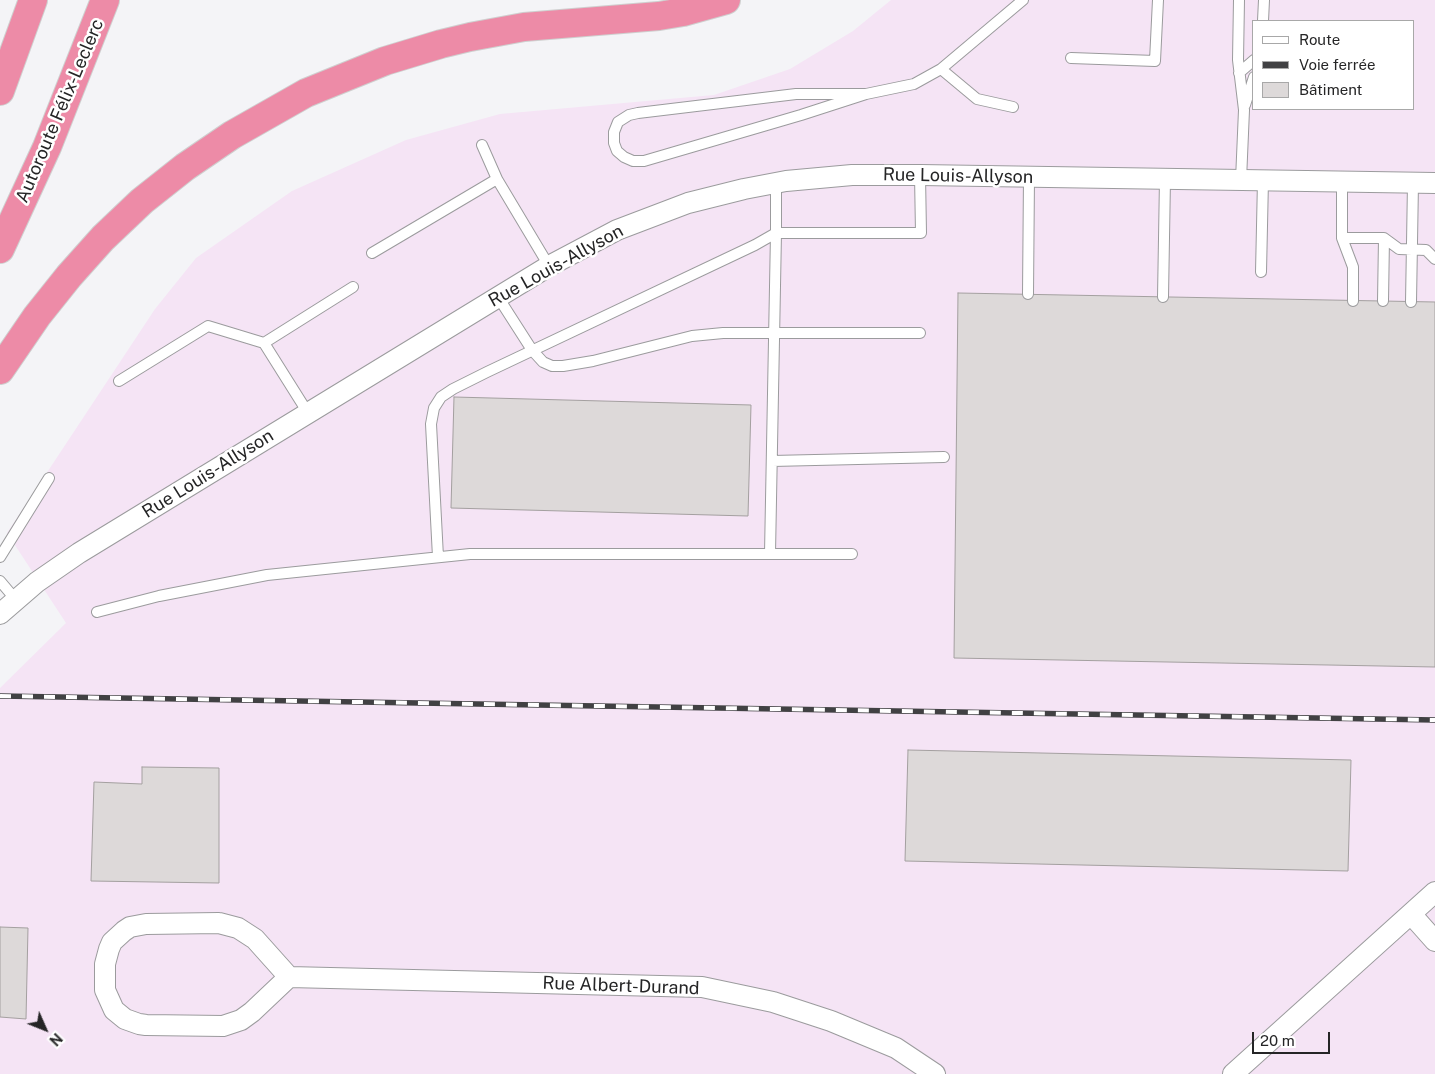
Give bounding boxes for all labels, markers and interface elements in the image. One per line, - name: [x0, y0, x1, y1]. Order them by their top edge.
- street label: Autoroute Félix-Leclerc: [12, 16, 108, 206]
- legend: [1252, 20, 1415, 110]
- text: Route: [1299, 31, 1340, 48]
- text: Voie ferrée: [1299, 56, 1376, 73]
- text: Bâtiment: [1299, 81, 1362, 98]
- street label: Rue Louis-Allyson: [883, 164, 1033, 188]
- street label: Rue Louis-Allyson: [485, 220, 627, 312]
- street label: Rue Louis-Allyson: [138, 425, 278, 523]
- street label: Rue Albert-Durand: [542, 972, 700, 1000]
- north arrow: [20, 1004, 70, 1054]
- scale bar: [1255, 1022, 1332, 1054]
- text: N: [46, 1030, 65, 1049]
- text: 20 m: [1260, 1032, 1295, 1049]

